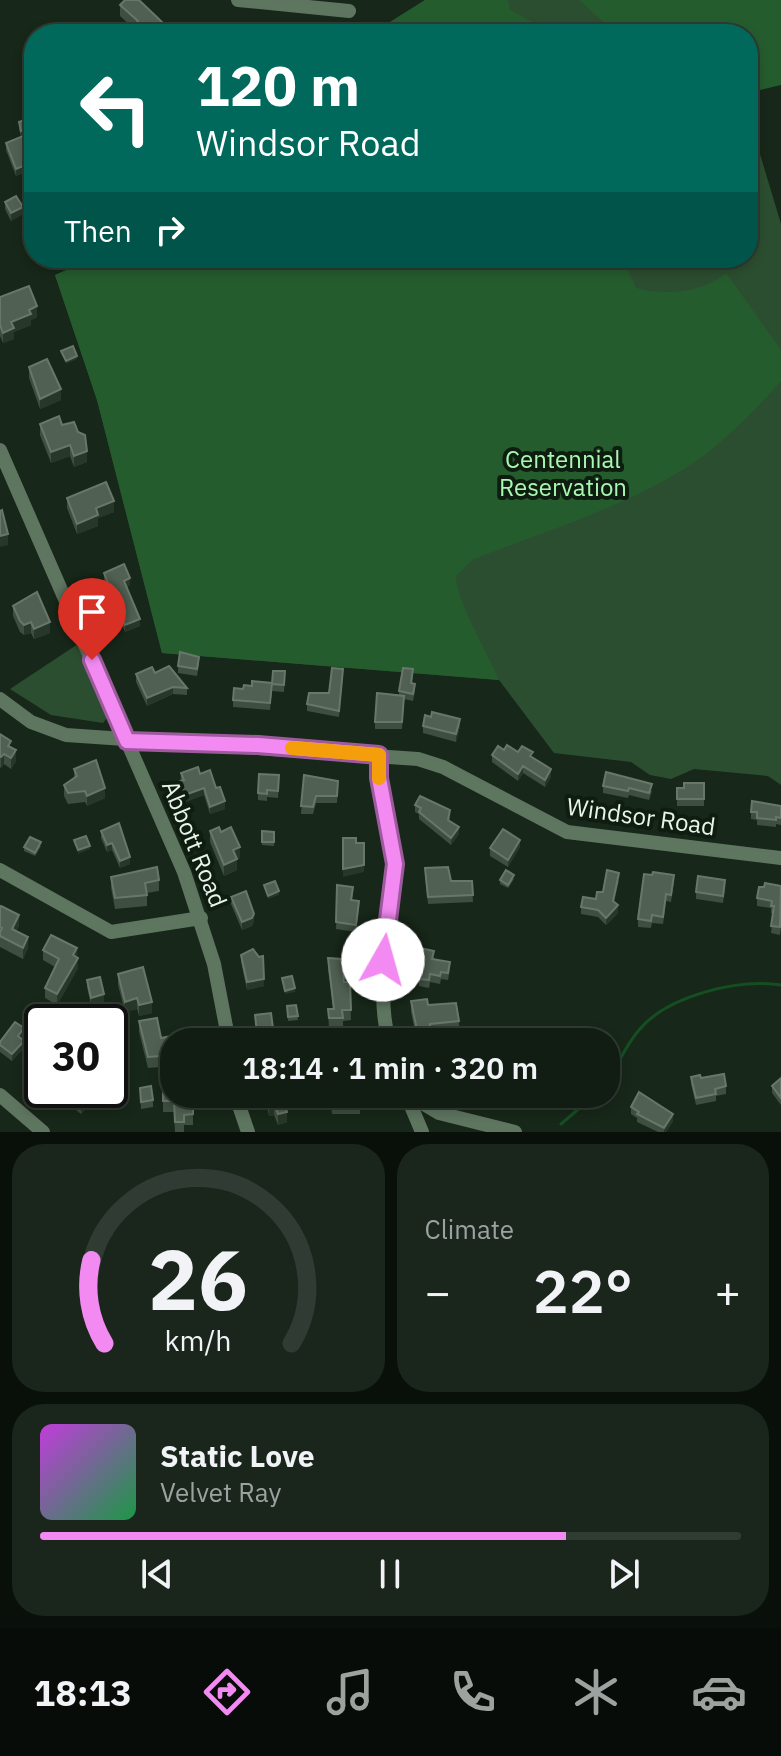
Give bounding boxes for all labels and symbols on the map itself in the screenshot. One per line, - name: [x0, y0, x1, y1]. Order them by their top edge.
- park label: Centennial Reservation: [499, 443, 627, 503]
- pin: [58, 578, 126, 660]
- street label: Abbott Road: [155, 775, 235, 912]
- street label: Windsor Road: [565, 790, 717, 842]
- position arrow: [341, 918, 425, 1002]
- speed limit sign: 30: [24, 1004, 128, 1108]

